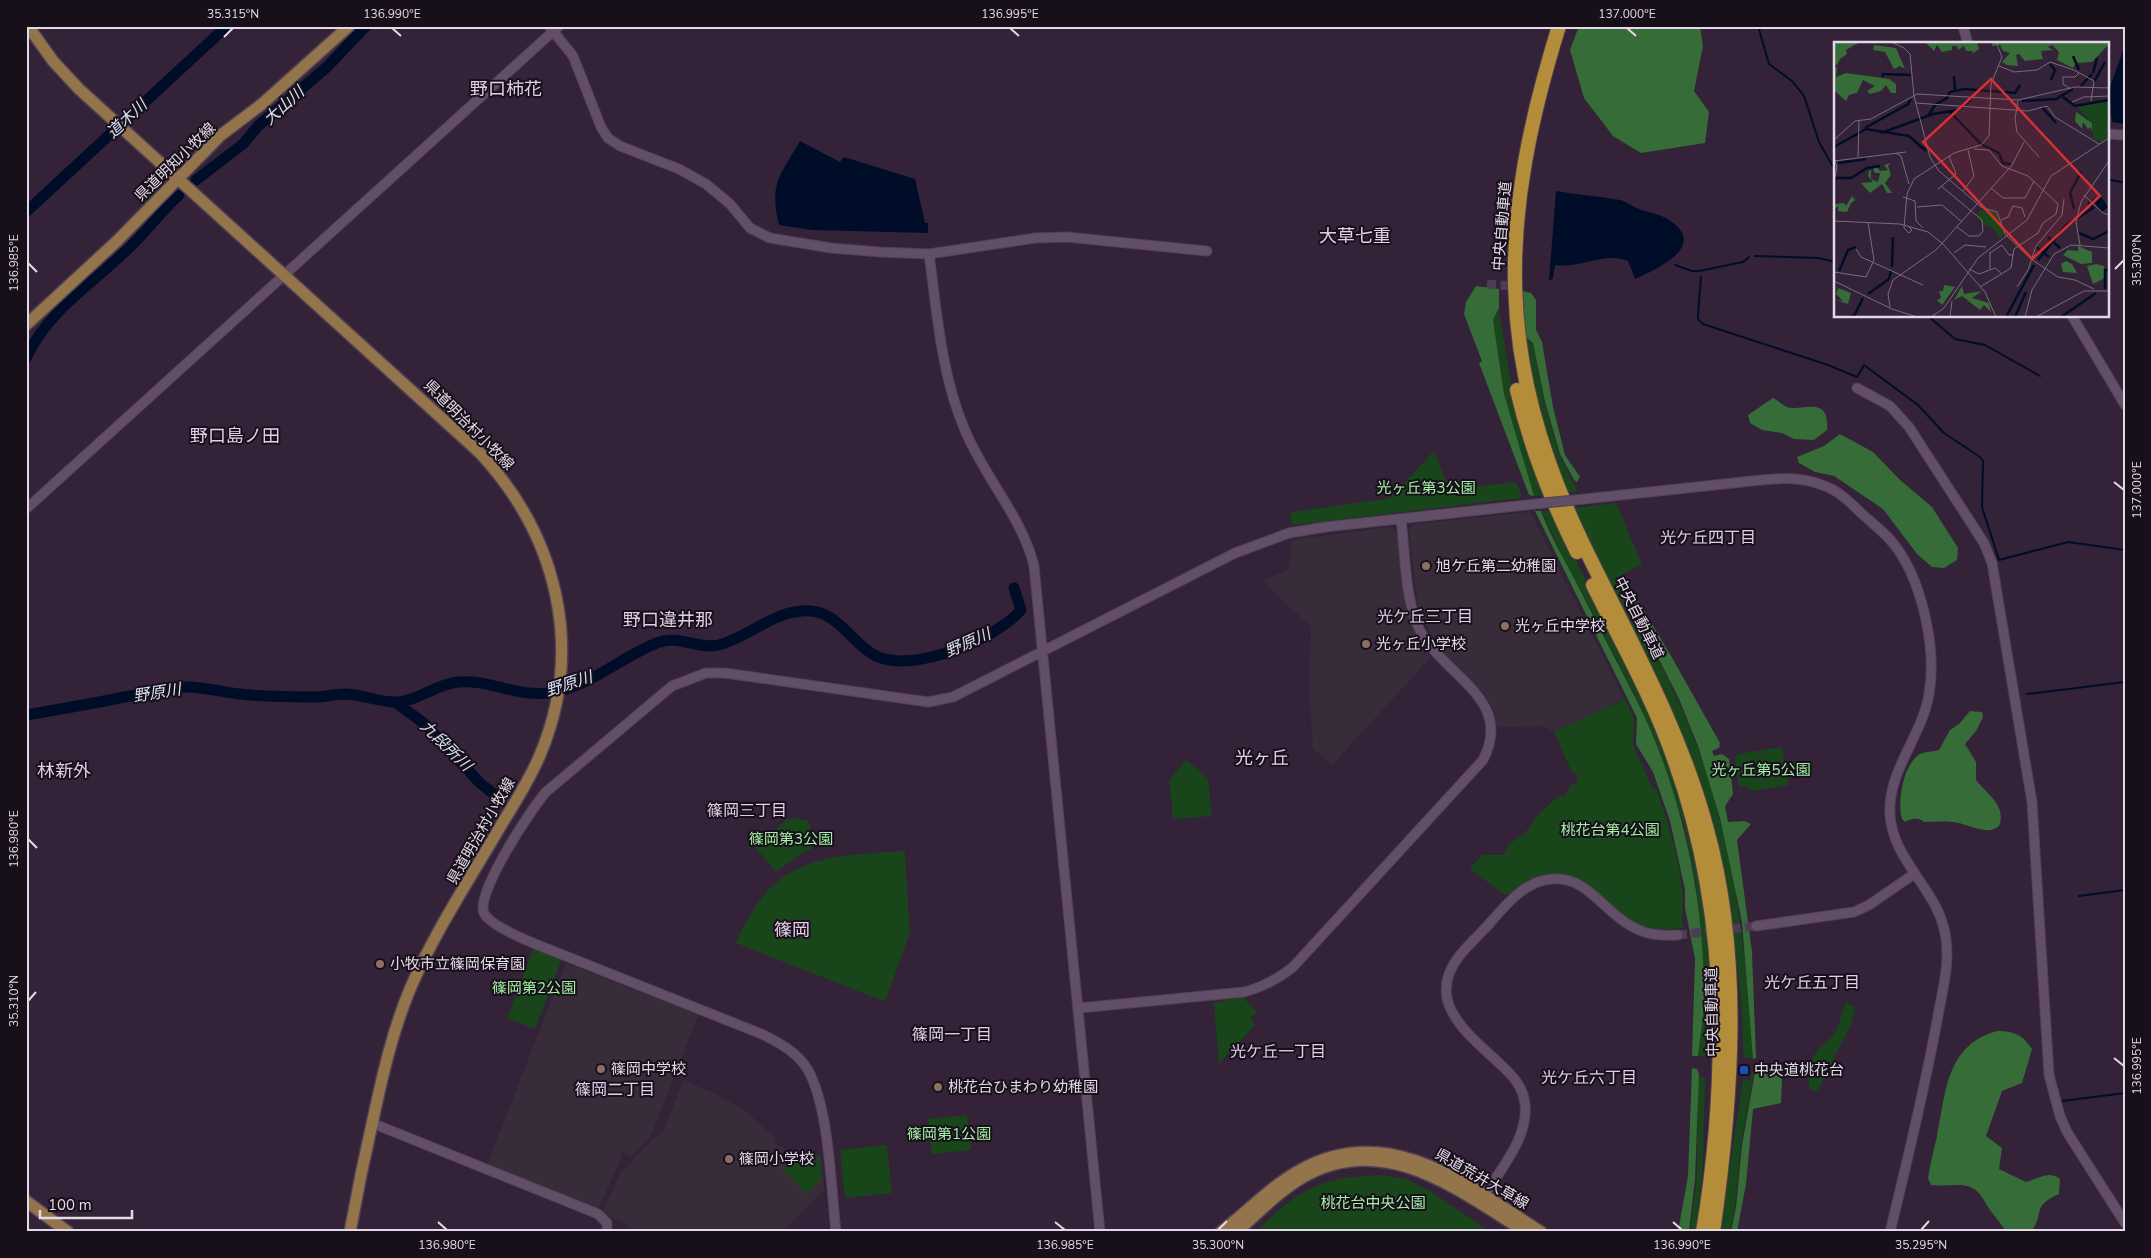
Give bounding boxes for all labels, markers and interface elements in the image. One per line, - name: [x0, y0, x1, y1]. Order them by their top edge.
- text: 35.315°N: [207, 6, 259, 22]
- text: 136.990°E: [363, 6, 421, 22]
- text: 136.995°E: [981, 6, 1039, 22]
- text: 137.000°E: [1598, 6, 1656, 22]
- inset map: [1834, 42, 2108, 318]
- district label: 野口柿花: [470, 77, 542, 101]
- water label: 大山川: [259, 80, 311, 130]
- water label: 道木川: [102, 93, 154, 143]
- street label: 県道明知小牧線: [130, 118, 220, 206]
- street label: 中央自動車道: [1488, 180, 1516, 272]
- district label: 大草七重: [1319, 224, 1391, 248]
- text: 136.985°E: [6, 234, 22, 292]
- text: 35.300°N: [2129, 234, 2145, 286]
- street label: 県道明治村小牧線: [419, 375, 519, 475]
- district label: 野口島ノ田: [190, 424, 280, 448]
- text: 137.000°E: [2129, 461, 2145, 519]
- park label: 光ヶ丘第3公園: [1376, 478, 1476, 498]
- district label: 光ケ丘四丁目: [1660, 527, 1756, 549]
- place label: 旭ケ丘第二幼稚園: [1436, 556, 1556, 576]
- marker: 旭ケ丘第二幼稚園: [1420, 560, 1432, 572]
- street label: 中央自動車道: [1610, 573, 1668, 663]
- district label: 光ケ丘三丁目: [1377, 606, 1473, 628]
- district label: 野口違井那: [623, 608, 713, 632]
- place label: 光ヶ丘中学校: [1515, 616, 1605, 636]
- marker: 光ヶ丘中学校: [1499, 620, 1511, 632]
- water label: 野原川: [942, 622, 996, 663]
- place label: 光ヶ丘小学校: [1376, 634, 1466, 654]
- marker: 光ヶ丘小学校: [1360, 638, 1372, 650]
- water label: 野原川: [543, 666, 597, 702]
- water label: 野原川: [132, 678, 184, 708]
- water label: 九段所川: [415, 716, 478, 778]
- district label: 光ヶ丘: [1235, 746, 1289, 770]
- district label: 林新外: [37, 759, 91, 783]
- park label: 光ヶ丘第5公園: [1711, 760, 1811, 780]
- street label: 県道明治村小牧線: [442, 774, 520, 888]
- district label: 篠岡三丁目: [707, 800, 787, 822]
- text: 136.980°E: [6, 810, 22, 868]
- park label: 桃花台第4公園: [1560, 820, 1660, 840]
- park label: 篠岡第3公園: [749, 829, 833, 849]
- district label: 篠岡: [774, 918, 810, 942]
- place label: 小牧市立篠岡保育園: [390, 954, 525, 974]
- marker: 小牧市立篠岡保育園: [374, 958, 386, 970]
- street label: 中央自動車道: [1701, 967, 1723, 1057]
- district label: 光ケ丘五丁目: [1764, 972, 1860, 994]
- text: 35.310°N: [6, 975, 22, 1027]
- park label: 篠岡第2公園: [492, 978, 576, 998]
- district label: 篠岡一丁目: [912, 1024, 992, 1046]
- text: 136.995°E: [2129, 1037, 2145, 1095]
- district label: 光ケ丘一丁目: [1230, 1041, 1326, 1063]
- place label: 篠岡中学校: [611, 1059, 686, 1079]
- place label: 中央道桃花台: [1754, 1060, 1844, 1080]
- marker: 篠岡中学校: [595, 1063, 607, 1075]
- marker: 中央道桃花台: [1738, 1064, 1750, 1076]
- district label: 光ケ丘六丁目: [1541, 1067, 1637, 1089]
- place label: 桃花台ひまわり幼稚園: [948, 1077, 1098, 1097]
- district label: 篠岡二丁目: [575, 1079, 655, 1101]
- marker: 桃花台ひまわり幼稚園: [932, 1081, 944, 1093]
- park label: 篠岡第1公園: [907, 1124, 991, 1144]
- street label: 県道荒井大草線: [1432, 1144, 1532, 1214]
- place label: 篠岡小学校: [739, 1149, 814, 1169]
- marker: 篠岡小学校: [723, 1153, 735, 1165]
- scale bar: [40, 1188, 132, 1220]
- park label: 桃花台中央公園: [1320, 1193, 1426, 1213]
- text: 100 m: [48, 1195, 92, 1215]
- text: 136.980°E: [418, 1237, 476, 1253]
- text: 136.985°E: [1036, 1237, 1094, 1253]
- text: 35.300°N: [1192, 1237, 1244, 1253]
- text: 136.990°E: [1653, 1237, 1711, 1253]
- text: 35.295°N: [1895, 1237, 1947, 1253]

